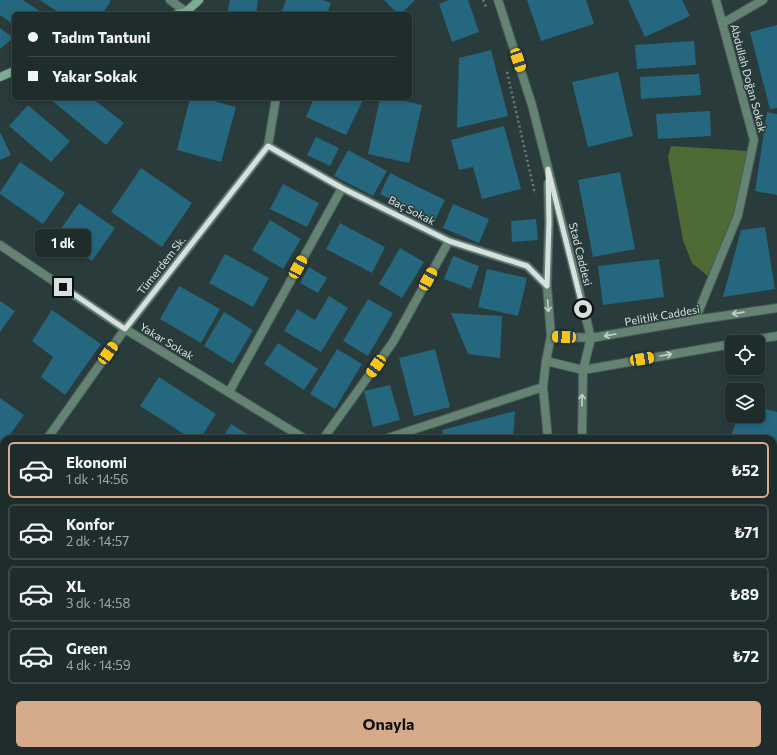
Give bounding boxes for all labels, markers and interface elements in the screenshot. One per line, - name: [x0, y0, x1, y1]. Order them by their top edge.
- street label: Abdullah Doğan Sokak: [728, 22, 770, 134]
- text: Tadım Tantuni: [52, 28, 150, 46]
- car: [509, 47, 527, 73]
- text: Yakar Sokak: [52, 67, 137, 85]
- street label: Baç Sokak: [386, 193, 438, 227]
- street label: Stad Caddesi: [567, 221, 595, 287]
- callout: 1 dk: [35, 229, 91, 257]
- street label: Tümerdem Sk.: [134, 233, 188, 297]
- text: 1 dk: [51, 235, 75, 251]
- car: [287, 254, 309, 280]
- car: [417, 266, 439, 292]
- route end: [54, 278, 72, 296]
- one-way arrow: [545, 299, 552, 312]
- route start: [574, 300, 592, 318]
- street label: Pelitlik Caddesi: [623, 302, 701, 328]
- one-way arrow: [732, 309, 745, 317]
- street label: Yakar Sokak: [138, 320, 196, 362]
- car: [552, 330, 576, 344]
- one-way arrow: [604, 331, 617, 339]
- map controls: [725, 335, 765, 423]
- button: locate: [725, 335, 765, 375]
- car: [96, 340, 120, 366]
- car: [629, 351, 655, 367]
- one-way arrow: [659, 351, 672, 359]
- car: [364, 353, 388, 379]
- button: layers: [725, 383, 765, 423]
- one-way arrow: [578, 394, 586, 407]
- icon: car: [18, 452, 54, 488]
- text: Ekonomi: [66, 453, 127, 471]
- text: ₺52: [731, 461, 759, 479]
- text: 1 dk · 14:56: [66, 471, 128, 487]
- icon: car: [18, 514, 54, 550]
- text: Konfor: [66, 515, 115, 533]
- text: ₺71: [734, 523, 759, 541]
- text: 2 dk · 14:57: [66, 533, 129, 549]
- icon: car: [18, 576, 54, 612]
- text: XL: [66, 577, 85, 595]
- text: ₺89: [730, 585, 759, 603]
- text: 3 dk · 14:58: [66, 595, 130, 611]
- icon: car: [18, 638, 54, 674]
- text: Green: [66, 639, 107, 657]
- text: ₺72: [732, 647, 759, 665]
- text: 4 dk · 14:59: [66, 657, 131, 673]
- button: Onayla: [16, 701, 761, 747]

